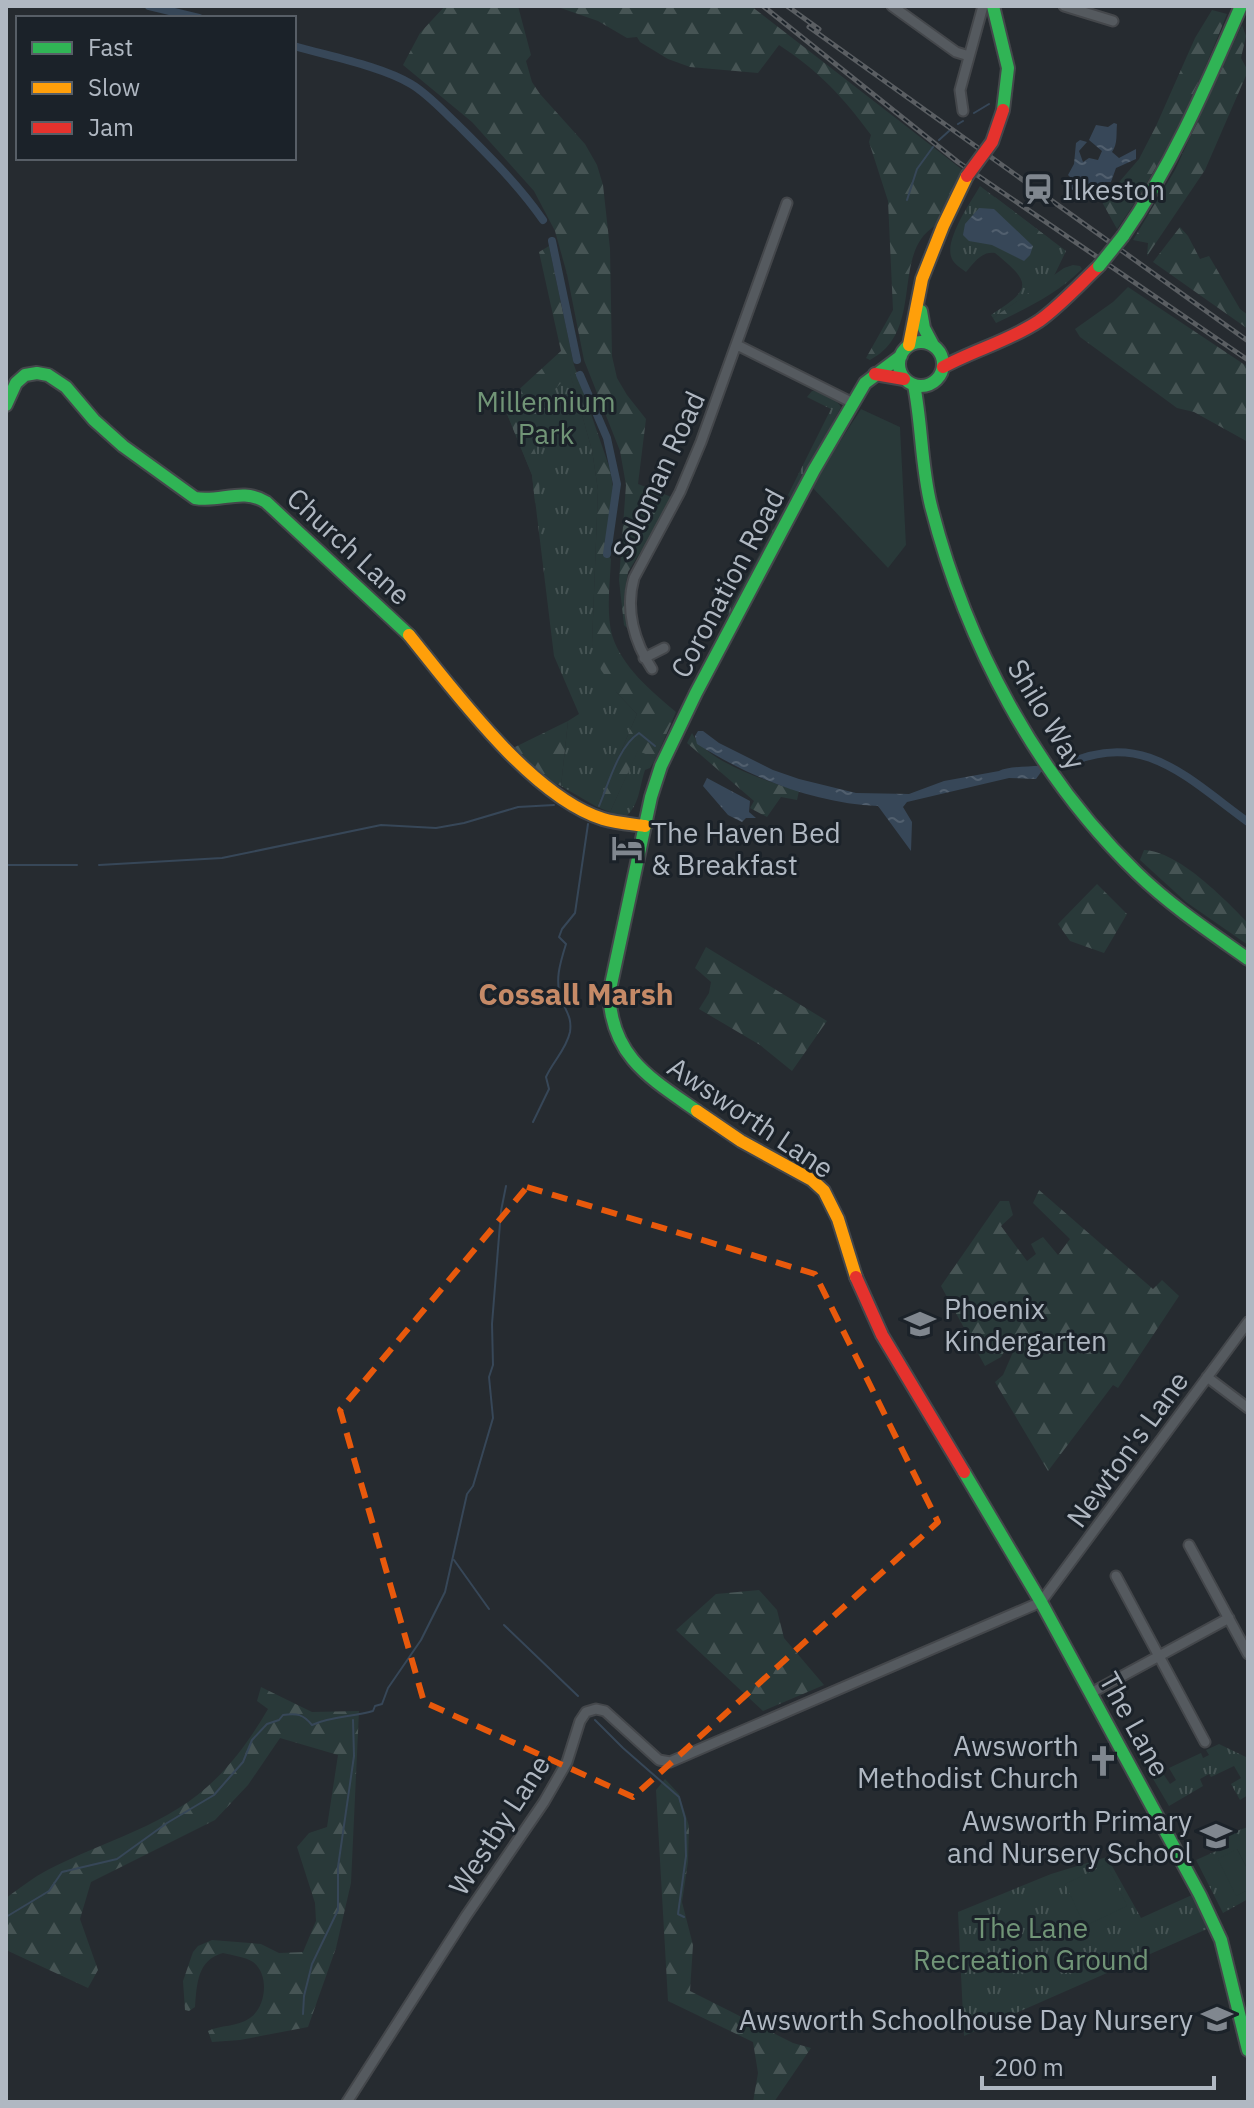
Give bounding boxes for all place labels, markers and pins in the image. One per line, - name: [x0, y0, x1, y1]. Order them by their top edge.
- place label: Ilkeston: [1062, 171, 1165, 208]
- station icon: Ilkeston: [1021, 172, 1055, 206]
- place label: The Haven Bed & Breakfast: [651, 814, 841, 883]
- hotel icon: The Haven Bed & Breakfast: [610, 831, 644, 865]
- place label: Phoenix Kindergarten: [944, 1290, 1107, 1359]
- school or university icon: Phoenix Kindergarten: [903, 1307, 937, 1341]
- place label: Awsworth Methodist Church: [857, 1727, 1079, 1796]
- church icon: Awsworth Methodist Church: [1086, 1744, 1120, 1778]
- place label: Awsworth Primary and Nursery School: [947, 1802, 1192, 1871]
- school or university icon: Awsworth Primary and Nursery School: [1199, 1819, 1233, 1853]
- place label: Awsworth Schoolhouse Day Nursery: [739, 2001, 1193, 2038]
- school or university icon: Awsworth Schoolhouse Day Nursery: [1200, 2002, 1234, 2036]

